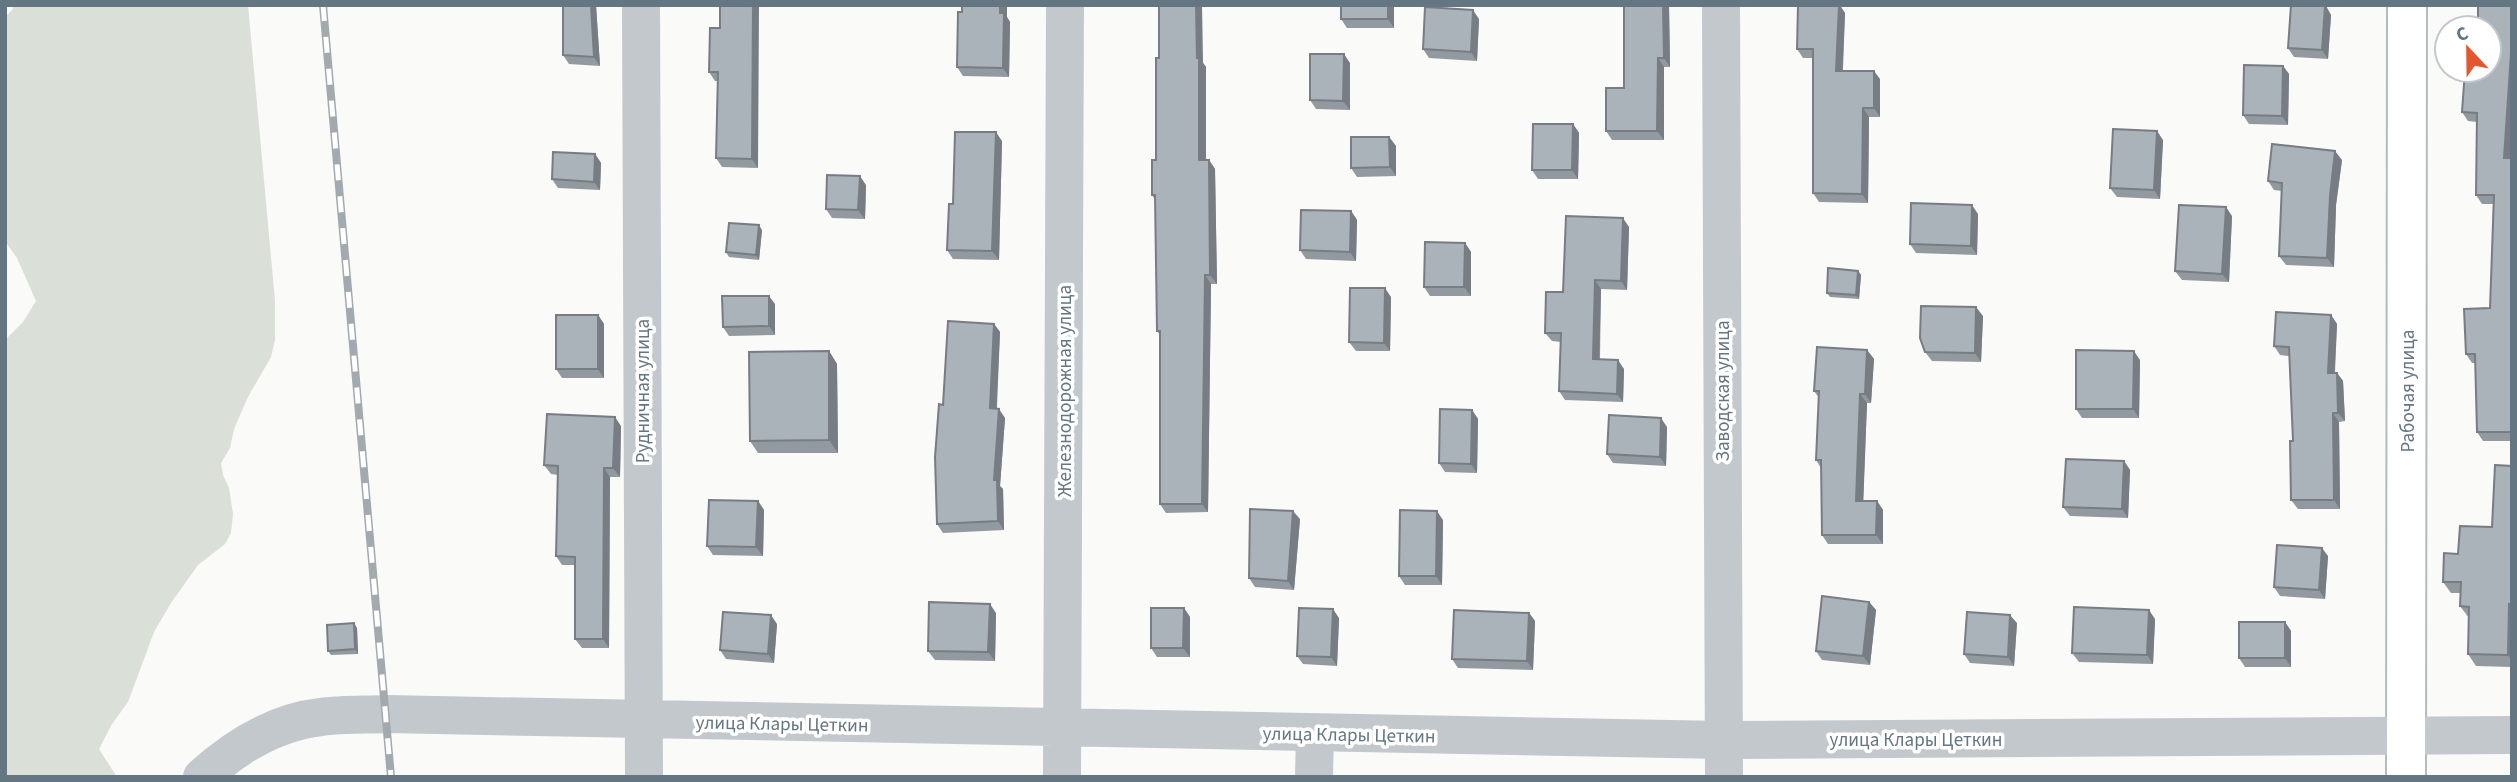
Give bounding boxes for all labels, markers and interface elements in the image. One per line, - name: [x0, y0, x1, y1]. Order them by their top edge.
- north arrow: [2433, 14, 2503, 84]
- text: С: [2452, 20, 2472, 49]
- street label: Железнодорожная улица: [1052, 285, 1079, 497]
- street label: Рудничная улица: [630, 319, 657, 463]
- street label: Заводская улица: [1710, 321, 1737, 461]
- street label: Рабочая улица: [2395, 330, 2422, 452]
- street label: улица Клары Цеткин: [695, 709, 869, 740]
- street label: улица Клары Цеткин: [1262, 720, 1436, 751]
- street label: улица Клары Цеткин: [1830, 727, 2002, 754]

